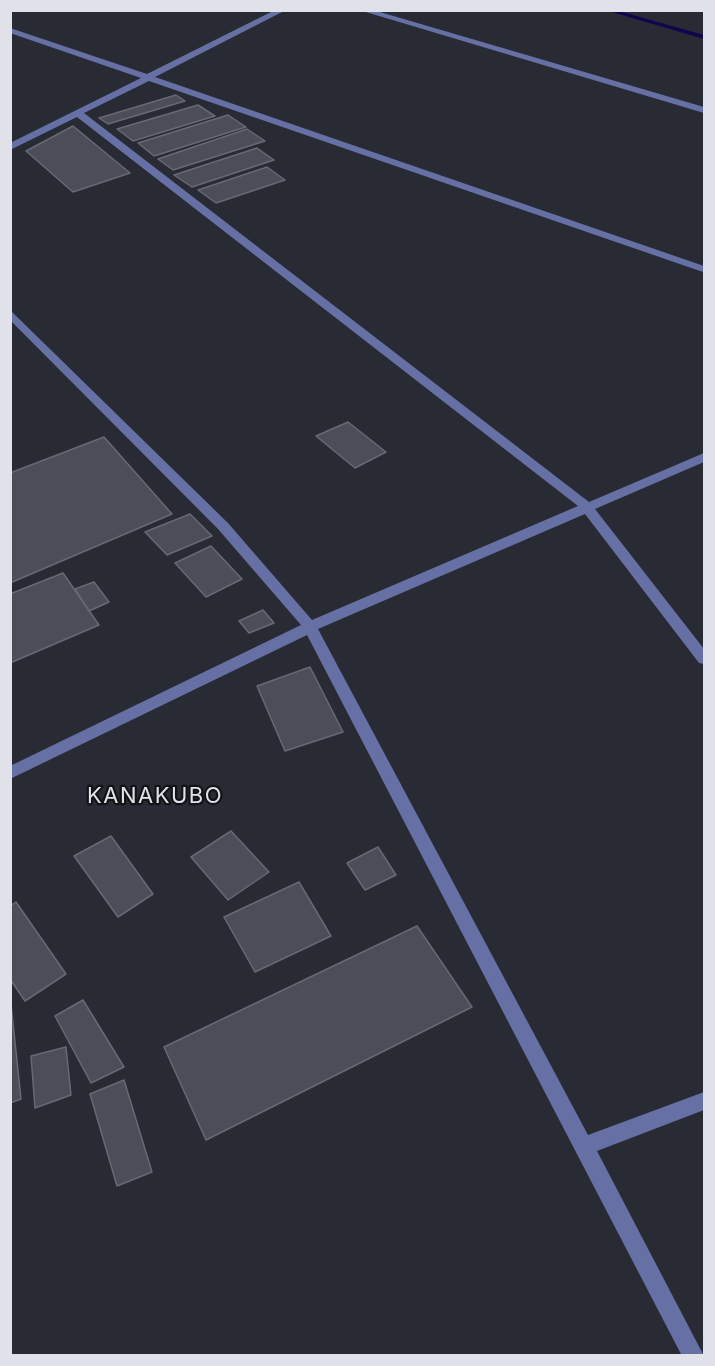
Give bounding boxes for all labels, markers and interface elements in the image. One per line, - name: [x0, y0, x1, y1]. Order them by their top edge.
- district label: KANAKUBO: [87, 783, 223, 809]

